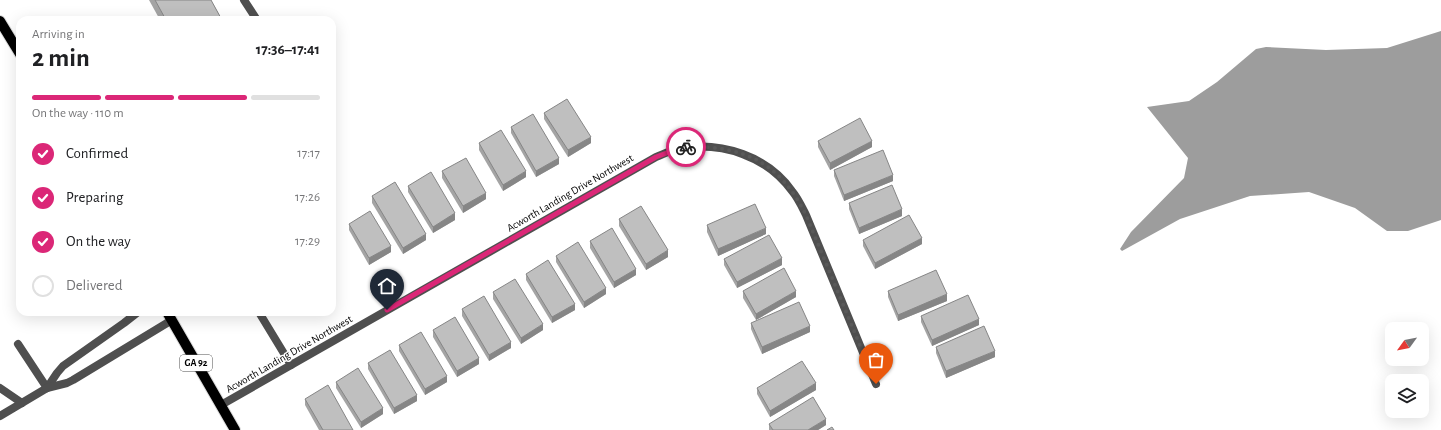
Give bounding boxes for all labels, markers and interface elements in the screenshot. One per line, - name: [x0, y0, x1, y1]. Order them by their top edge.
- text: Arriving in: [32, 28, 85, 41]
- text: 17:36–17:41: [256, 42, 320, 57]
- text: 2 min: [32, 45, 90, 71]
- text: On the way · 110 m: [32, 107, 124, 120]
- courier: [666, 127, 706, 167]
- icon: bike: [675, 136, 697, 158]
- icon: check: [32, 143, 54, 165]
- text: Confirmed: [66, 146, 128, 161]
- text: 17:17: [297, 147, 320, 160]
- street label: Acworth Landing Drive Northwest: [505, 152, 635, 234]
- icon: check: [32, 187, 54, 209]
- text: Preparing: [66, 190, 123, 205]
- text: 17:26: [295, 191, 320, 204]
- icon: check: [32, 231, 54, 253]
- text: On the way: [66, 234, 131, 249]
- text: 17:29: [295, 235, 320, 248]
- pin: [370, 269, 404, 310]
- icon: home: [376, 275, 398, 297]
- text: Delivered: [66, 278, 123, 293]
- street label: Acworth Landing Drive Northwest: [224, 313, 354, 395]
- north arrow: [1385, 322, 1429, 366]
- map controls: [1385, 322, 1429, 418]
- pin: [859, 343, 893, 384]
- icon: bag: [865, 349, 887, 371]
- road number: GA 92: [180, 355, 212, 371]
- button: layers: [1385, 374, 1429, 418]

